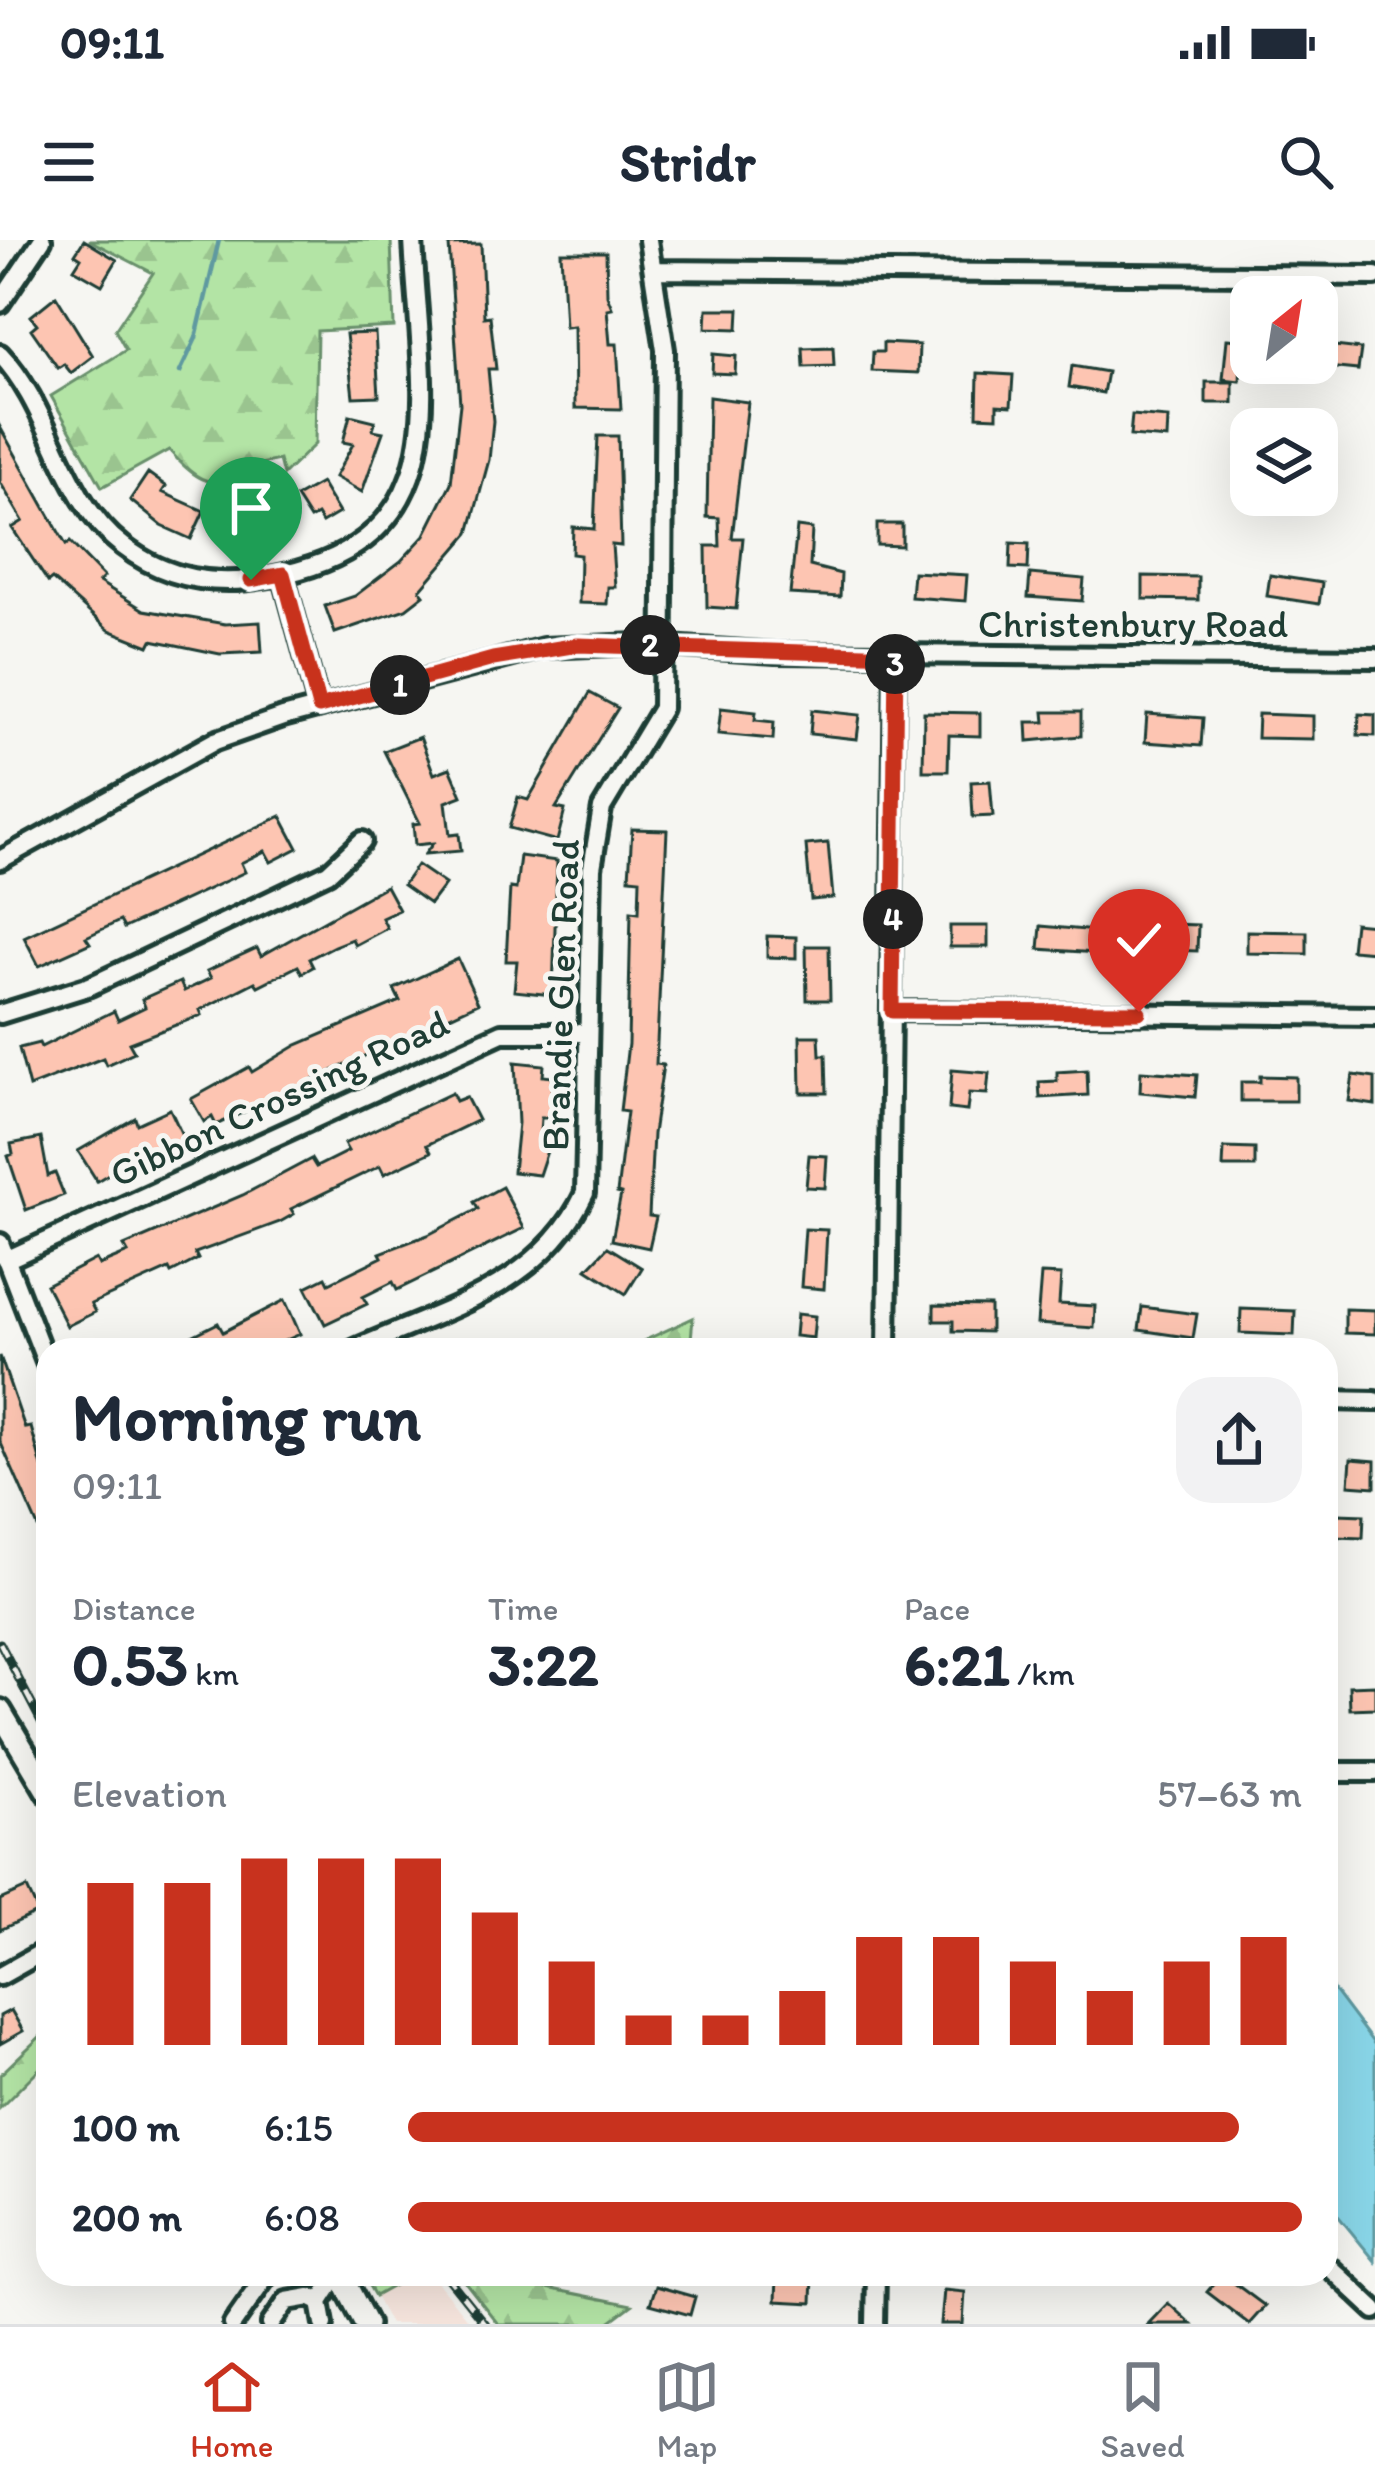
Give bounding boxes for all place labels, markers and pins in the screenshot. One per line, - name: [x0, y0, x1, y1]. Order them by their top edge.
- pin: [200, 457, 302, 580]
- pin: 2: [620, 615, 680, 675]
- pin: 3: [865, 634, 925, 694]
- pin: 1: [370, 655, 430, 715]
- pin: 4: [863, 889, 923, 949]
- pin: [1088, 889, 1190, 1012]

